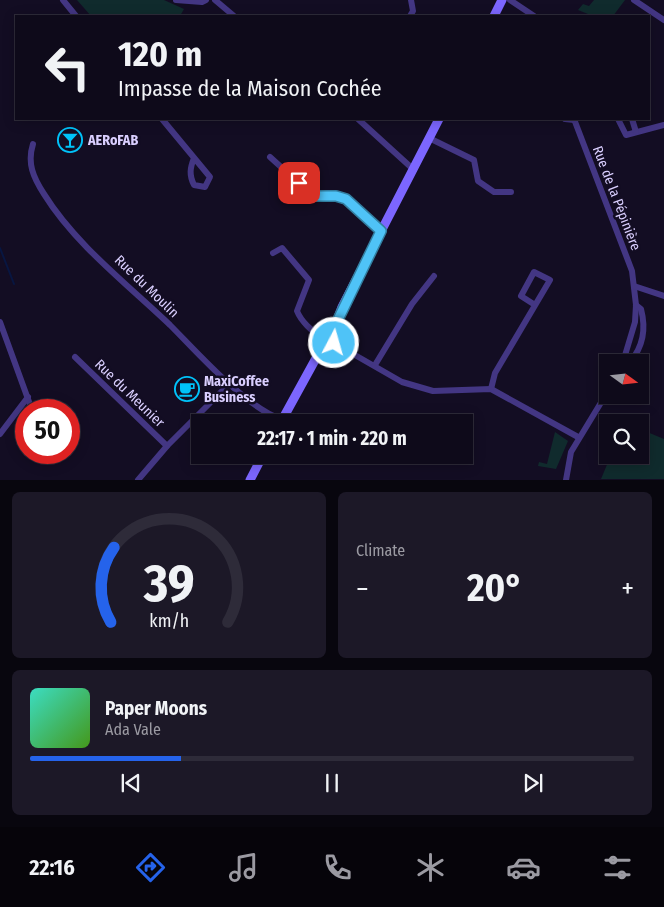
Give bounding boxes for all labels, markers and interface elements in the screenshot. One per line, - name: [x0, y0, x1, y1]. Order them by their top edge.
- text: 120 m: [118, 33, 202, 75]
- icon: left: [35, 35, 100, 100]
- text: Impasse de la Maison Cochée: [118, 75, 382, 102]
- bar icon: AERoFAB: [57, 127, 83, 153]
- place label: AERoFAB: [87, 132, 138, 149]
- street label: Rue de la Pépinière: [589, 143, 644, 253]
- pin: [278, 162, 320, 204]
- icon: arrive: [285, 169, 313, 197]
- street label: Rue du Moulin: [111, 252, 182, 321]
- position arrow: [307, 316, 359, 368]
- north arrow: [599, 354, 649, 404]
- map controls: [599, 354, 649, 464]
- street label: Rue du Meunier: [91, 356, 168, 431]
- place label: MaxiCoffee Business: [204, 373, 269, 406]
- cafe icon: MaxiCoffee Business: [174, 376, 200, 402]
- speed limit sign: 50: [15, 399, 80, 464]
- button: search: [599, 414, 649, 464]
- text: 22:17 · 1 min · 220 m: [257, 427, 407, 450]
- text: Climate: [356, 541, 405, 560]
- text: 39: [142, 552, 195, 615]
- text: 20°: [467, 565, 523, 611]
- text: −: [356, 572, 369, 605]
- text: +: [621, 572, 634, 605]
- text: km/h: [149, 610, 189, 632]
- text: Paper Moons: [105, 697, 207, 720]
- text: Ada Vale: [105, 720, 161, 739]
- icon: previous: [117, 769, 145, 797]
- icon: pause: [318, 769, 346, 797]
- icon: next: [519, 769, 547, 797]
- icon: directions: [133, 850, 168, 885]
- icon: music: [226, 850, 261, 885]
- icon: phone: [320, 850, 355, 885]
- icon: climate: [413, 850, 448, 885]
- icon: car: [506, 850, 541, 885]
- icon: filters: [600, 850, 635, 885]
- text: 22:16: [29, 854, 75, 881]

